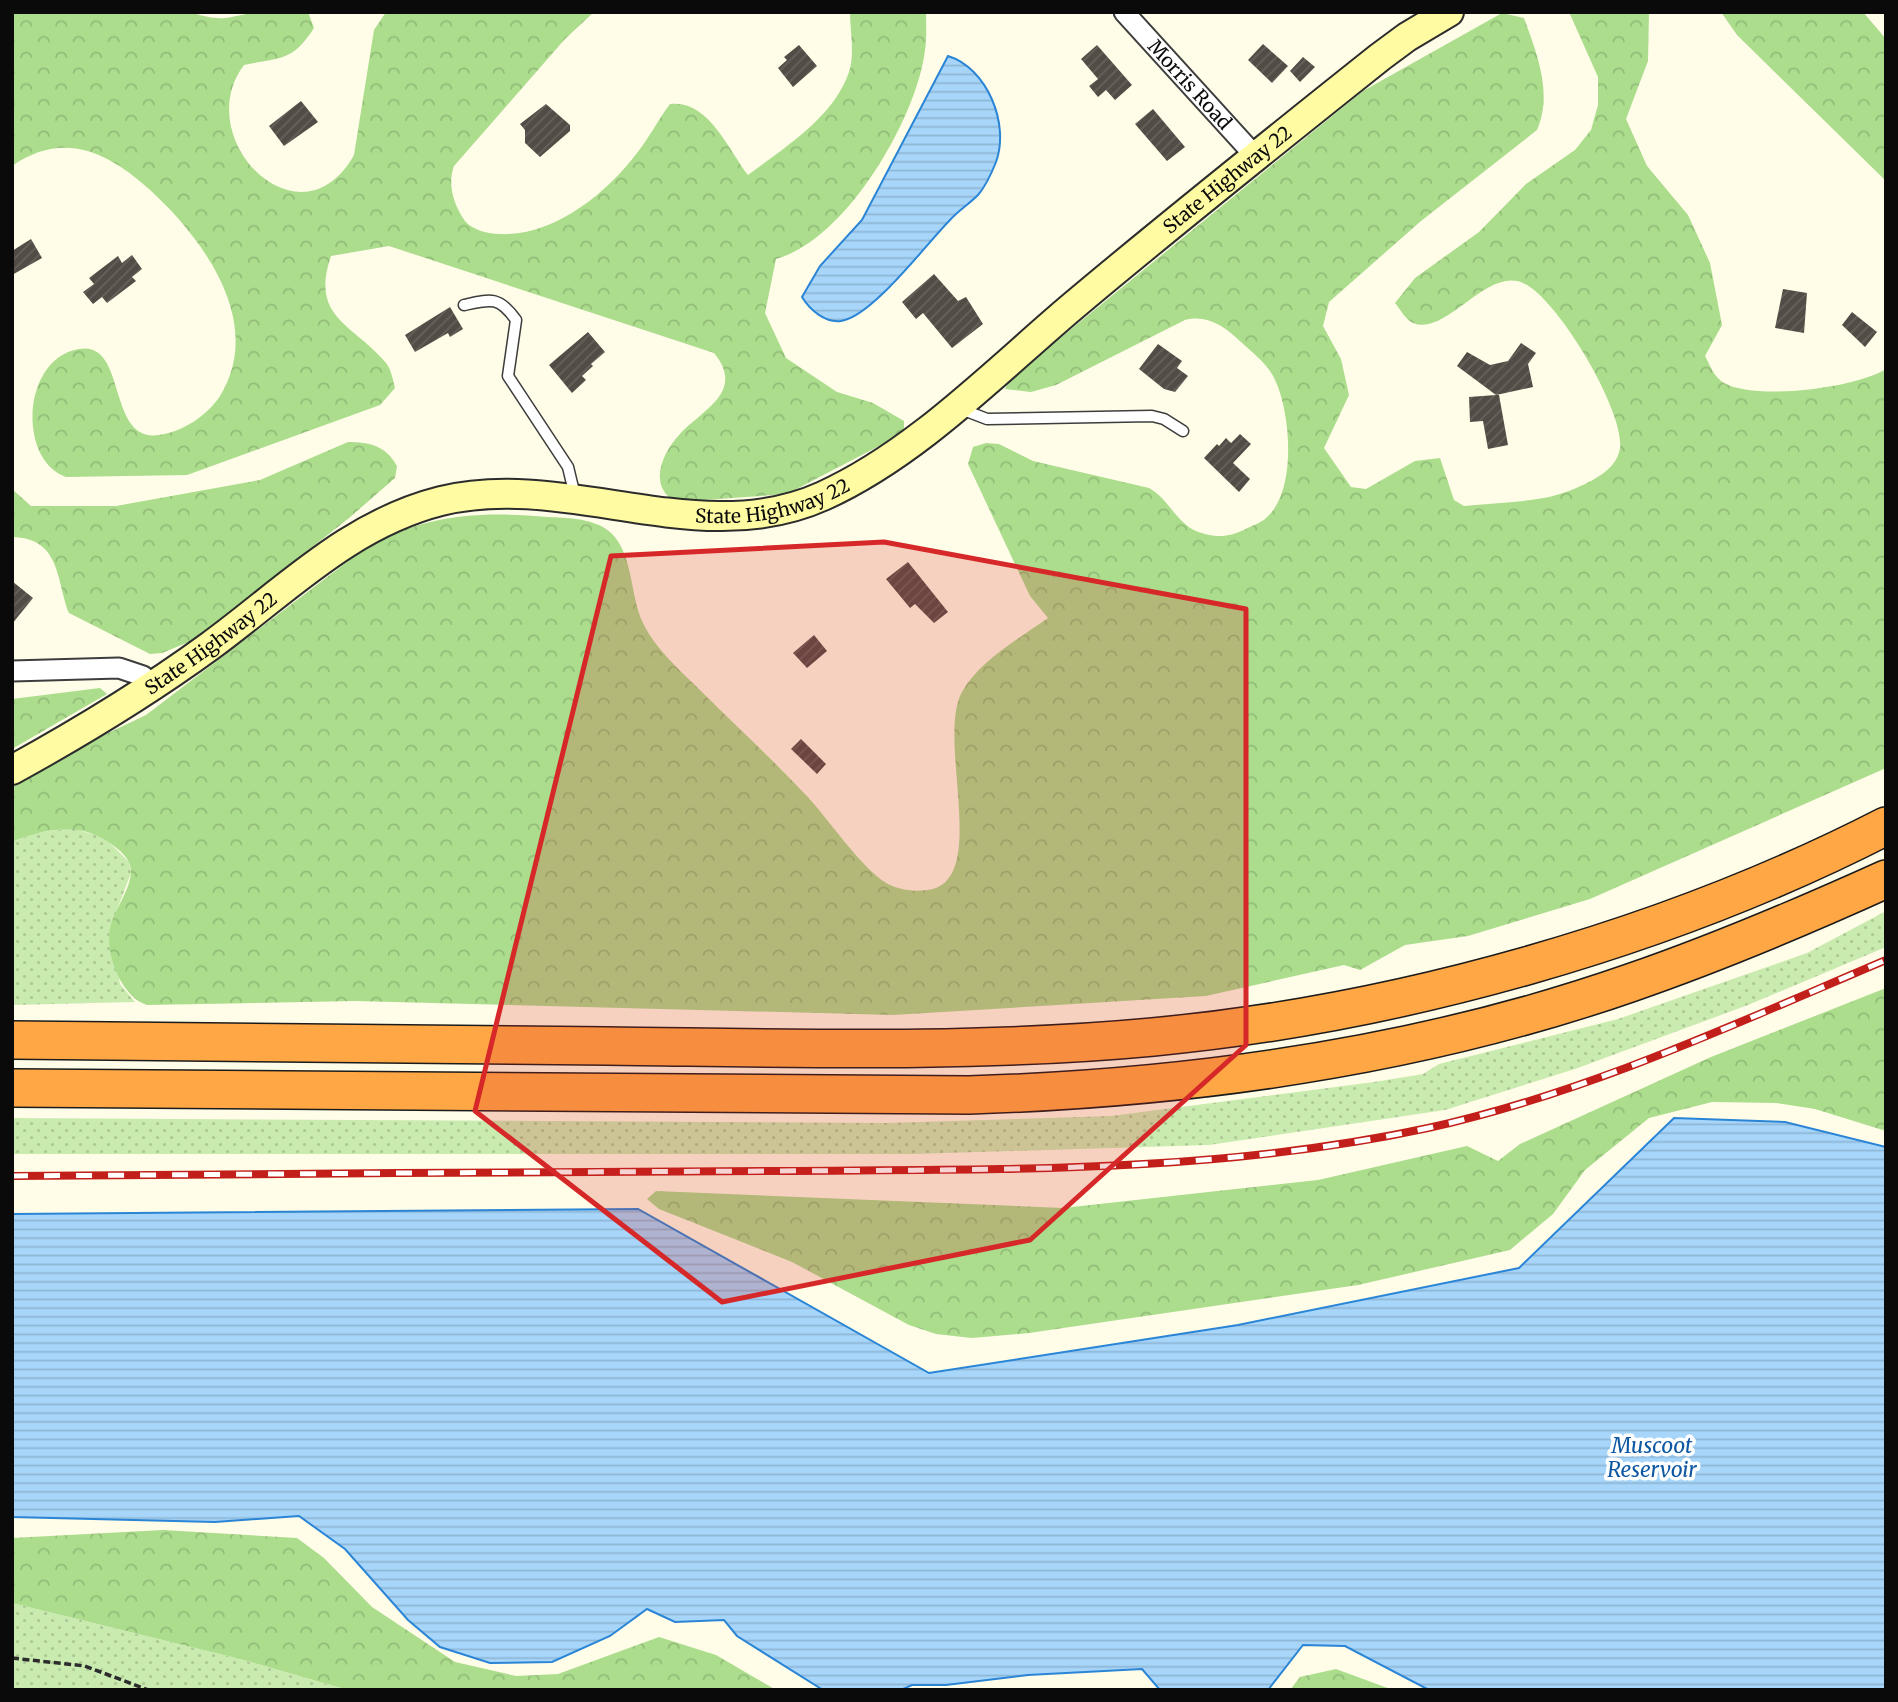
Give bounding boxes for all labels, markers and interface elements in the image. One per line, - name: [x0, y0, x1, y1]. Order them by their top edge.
- street label: Morris Road: [1143, 35, 1237, 134]
- street label: State Highway 22: [1158, 120, 1296, 239]
- street label: State Highway 22: [695, 473, 854, 528]
- street label: State Highway 22: [140, 587, 282, 700]
- water label: Muscoot Reservoir: [1607, 1432, 1697, 1483]

